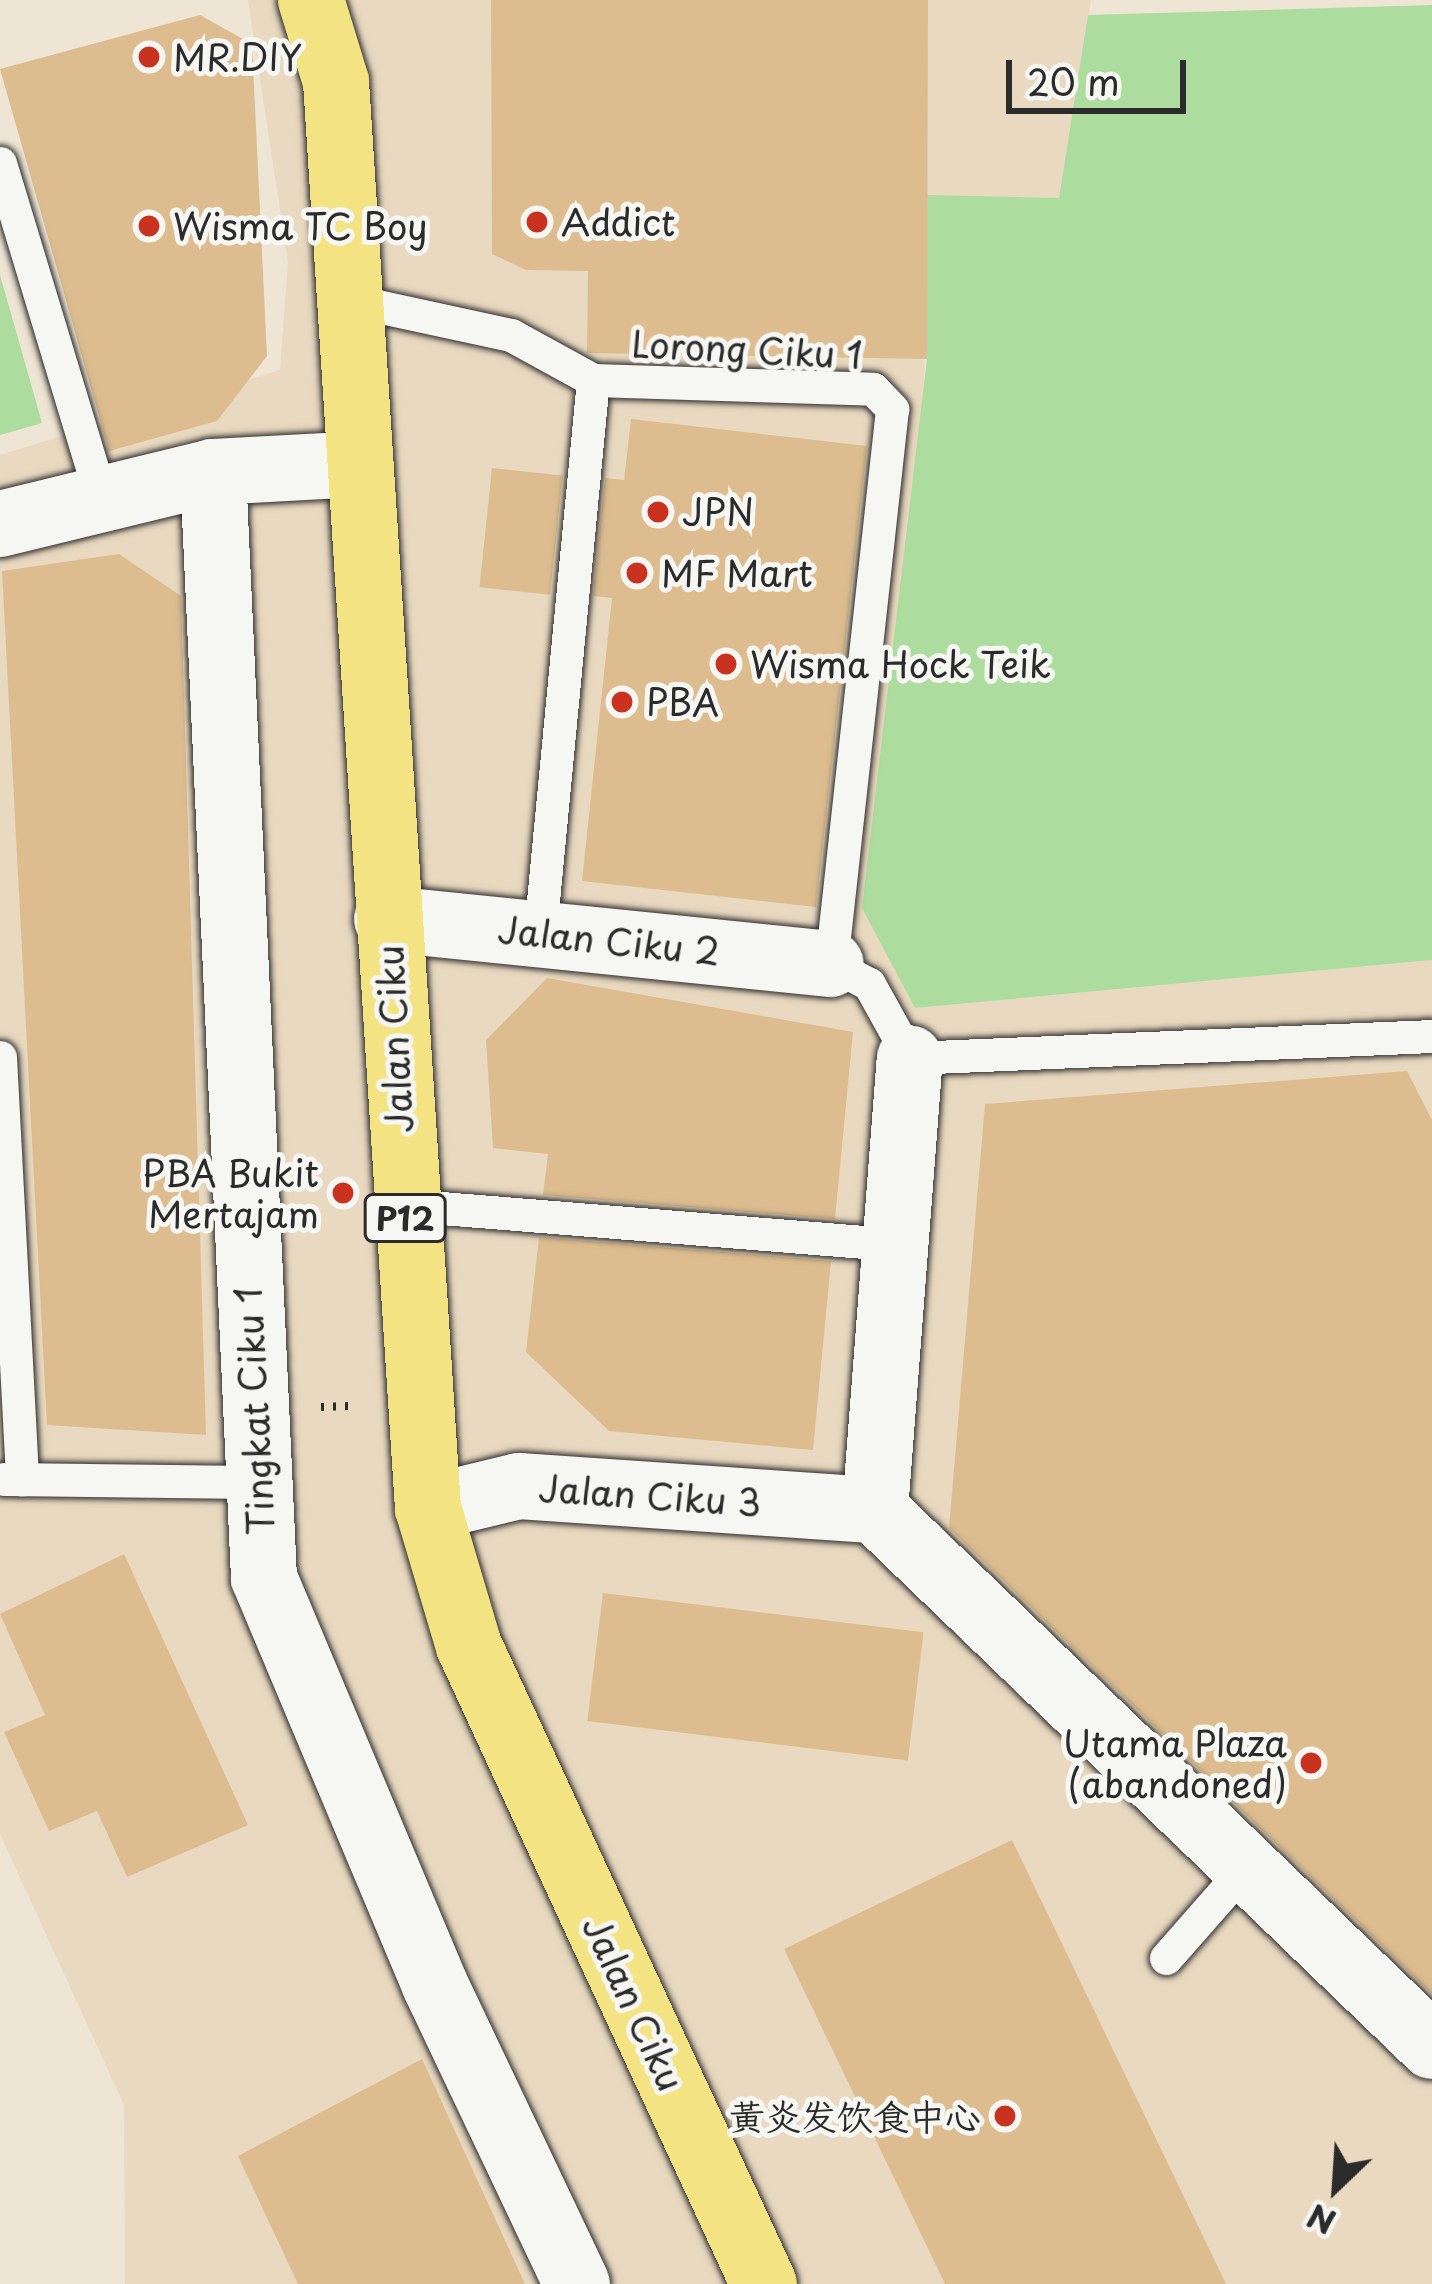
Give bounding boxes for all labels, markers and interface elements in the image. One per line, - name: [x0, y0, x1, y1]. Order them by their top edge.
- place label: MR.DIY: [173, 35, 302, 79]
- scale bar: [1012, 36, 1192, 110]
- marker: MR.DIY: [136, 44, 162, 70]
- text: 20 m: [1027, 54, 1120, 108]
- place label: Addict: [561, 200, 675, 244]
- place label: Wisma TC Boy: [173, 204, 430, 248]
- marker: Addict: [524, 209, 550, 235]
- marker: Wisma TC Boy: [136, 213, 162, 239]
- street label: Lorong Ciku 1: [629, 321, 865, 377]
- place label: JPN: [682, 490, 754, 534]
- marker: JPN: [645, 499, 671, 525]
- place label: MF Mart: [661, 551, 814, 595]
- marker: MF Mart: [624, 560, 650, 586]
- place label: Wisma Hock Teik: [750, 642, 1051, 686]
- marker: Wisma Hock Teik: [713, 651, 739, 677]
- place label: PBA: [646, 680, 719, 724]
- marker: PBA: [609, 689, 635, 715]
- street label: Jalan Ciku 2: [494, 907, 724, 973]
- street label: Jalan Ciku: [367, 943, 421, 1135]
- place label: PBA Bukit Mertajam: [142, 1150, 319, 1235]
- marker: PBA Bukit Mertajam: [330, 1180, 356, 1206]
- road number: P12: [363, 1191, 447, 1245]
- street label: Tingkat Ciku 1: [226, 1283, 282, 1539]
- street label: Jalan Ciku 3: [536, 1466, 764, 1524]
- place label: Utama Plaza (abandoned): [1062, 1720, 1287, 1805]
- marker: Utama Plaza (abandoned): [1298, 1750, 1324, 1776]
- street label: Jalan Ciku: [574, 1908, 694, 2098]
- place label: 黄炎发饮食中心: [729, 2094, 981, 2138]
- marker: 黄炎发饮食中心: [992, 2103, 1018, 2129]
- north arrow: [1276, 2128, 1396, 2248]
- text: N: [1298, 2192, 1343, 2249]

